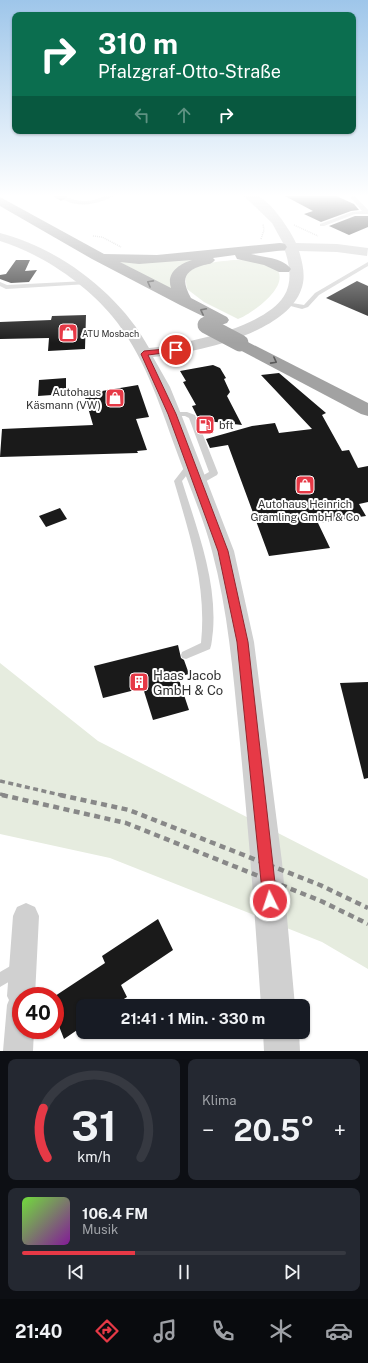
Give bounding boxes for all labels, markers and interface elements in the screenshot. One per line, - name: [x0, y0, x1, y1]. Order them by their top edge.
- text: 310 m: [98, 27, 178, 60]
- icon: right: [32, 28, 84, 80]
- text: Pfalzgraf-Otto-Straße: [98, 61, 281, 82]
- icon: left: [131, 104, 153, 126]
- icon: ahead: [173, 104, 195, 126]
- icon: right: [215, 104, 237, 126]
- one-way arrow: [147, 281, 154, 288]
- one-way arrow: [200, 308, 207, 316]
- shop icon: ATU Mosbach: [57, 322, 79, 344]
- place label: ATU Mosbach: [82, 328, 139, 339]
- pin: [159, 333, 193, 367]
- icon: arrive: [165, 339, 187, 361]
- one-way arrow: [270, 357, 278, 364]
- place label: Autohaus Käsmann (VW): [26, 386, 101, 411]
- shop icon: Autohaus Käsmann (VW): [104, 387, 126, 409]
- fuel station icon: bft: [194, 414, 216, 436]
- place label: bft: [219, 419, 234, 431]
- shop icon: Autohaus Heinrich Gramling GmbH & Co: [294, 474, 316, 496]
- place label: Autohaus Heinrich Gramling GmbH & Co: [250, 498, 360, 523]
- place label: Haas Jacob GmbH & Co: [153, 668, 223, 698]
- building icon: Haas Jacob GmbH & Co: [128, 671, 150, 693]
- position arrow: [249, 880, 291, 922]
- speed limit sign: 40: [12, 987, 64, 1039]
- text: 21:41 · 1 Min. · 330 m: [121, 1010, 265, 1027]
- text: Klima: [202, 1093, 236, 1108]
- text: 31: [71, 1100, 117, 1149]
- text: 20.5°: [234, 1112, 314, 1148]
- text: −: [202, 1117, 214, 1143]
- text: +: [334, 1117, 346, 1143]
- text: km/h: [77, 1147, 111, 1164]
- text: 106.4 FM: [82, 1205, 148, 1222]
- text: Musik: [82, 1222, 118, 1237]
- icon: previous: [65, 1261, 87, 1283]
- icon: pause: [173, 1261, 195, 1283]
- icon: next: [281, 1261, 303, 1283]
- icon: directions: [93, 1317, 121, 1345]
- icon: music: [151, 1317, 179, 1345]
- icon: phone: [209, 1317, 237, 1345]
- icon: climate: [267, 1317, 295, 1345]
- icon: car: [325, 1317, 353, 1345]
- text: 21:40: [15, 1321, 62, 1342]

